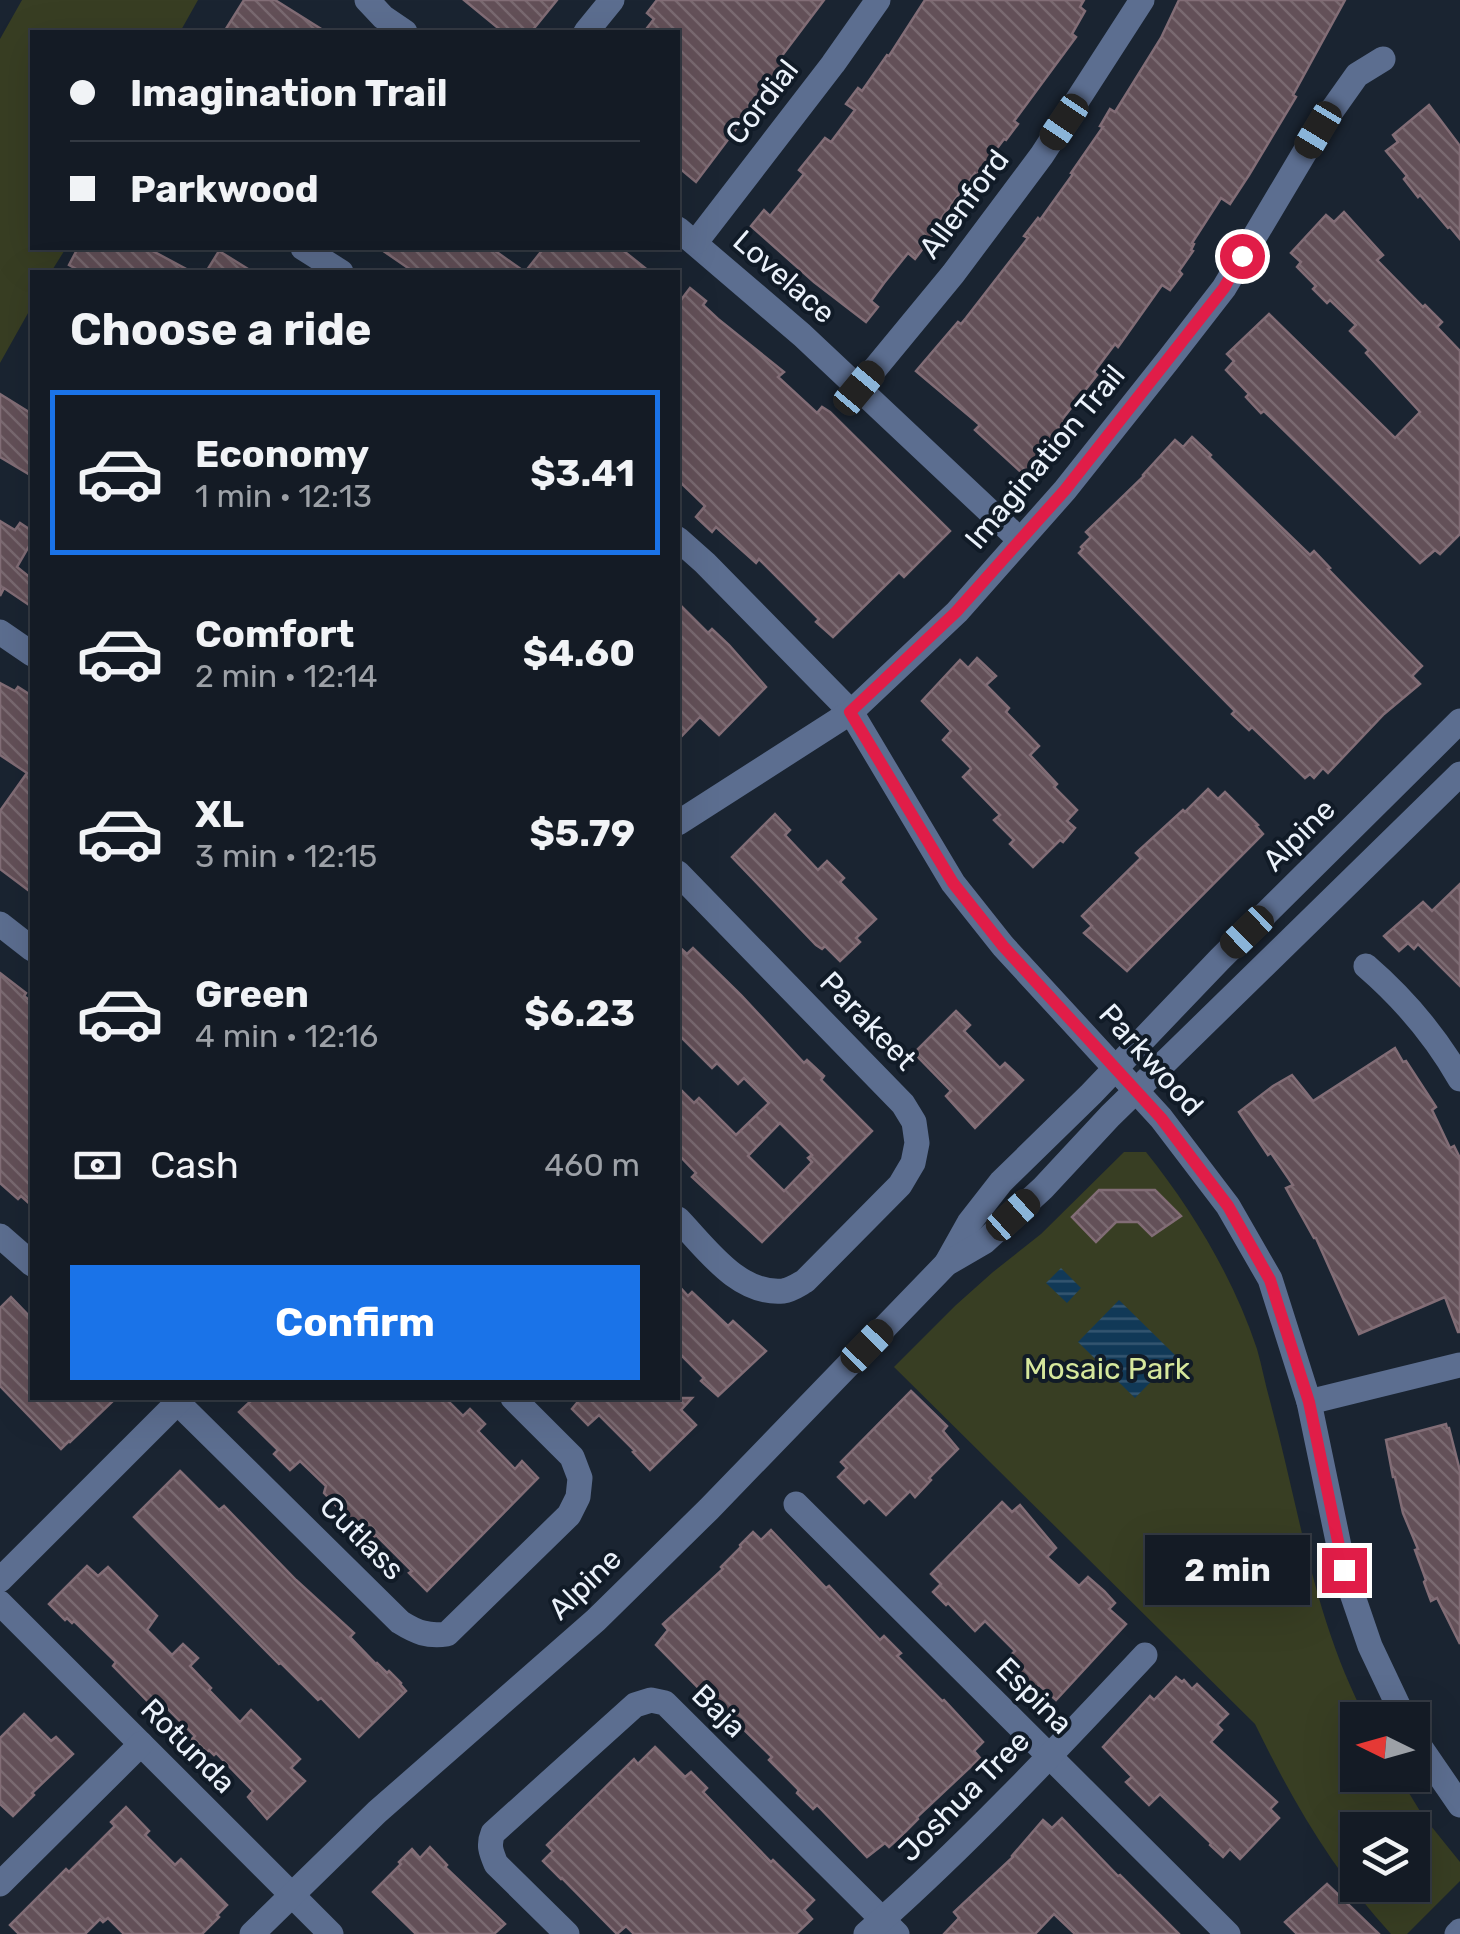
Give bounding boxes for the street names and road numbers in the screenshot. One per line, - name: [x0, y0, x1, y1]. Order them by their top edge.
- street label: Cordial: [718, 53, 806, 151]
- street label: Allenford: [911, 143, 1017, 265]
- street label: Lovelace: [726, 223, 842, 331]
- street label: Imagination Trail: [957, 358, 1133, 556]
- street label: Alpine: [1255, 791, 1343, 879]
- street label: Parakeet: [812, 964, 924, 1078]
- street label: Parkwood: [1091, 997, 1211, 1123]
- street label: Cutlass: [312, 1488, 412, 1588]
- street label: Alpine: [541, 1541, 629, 1627]
- street label: Espina: [988, 1650, 1080, 1742]
- street label: Baja: [685, 1677, 753, 1745]
- street label: Rotunda: [133, 1691, 243, 1801]
- street label: Joshua Tree: [891, 1723, 1037, 1869]

